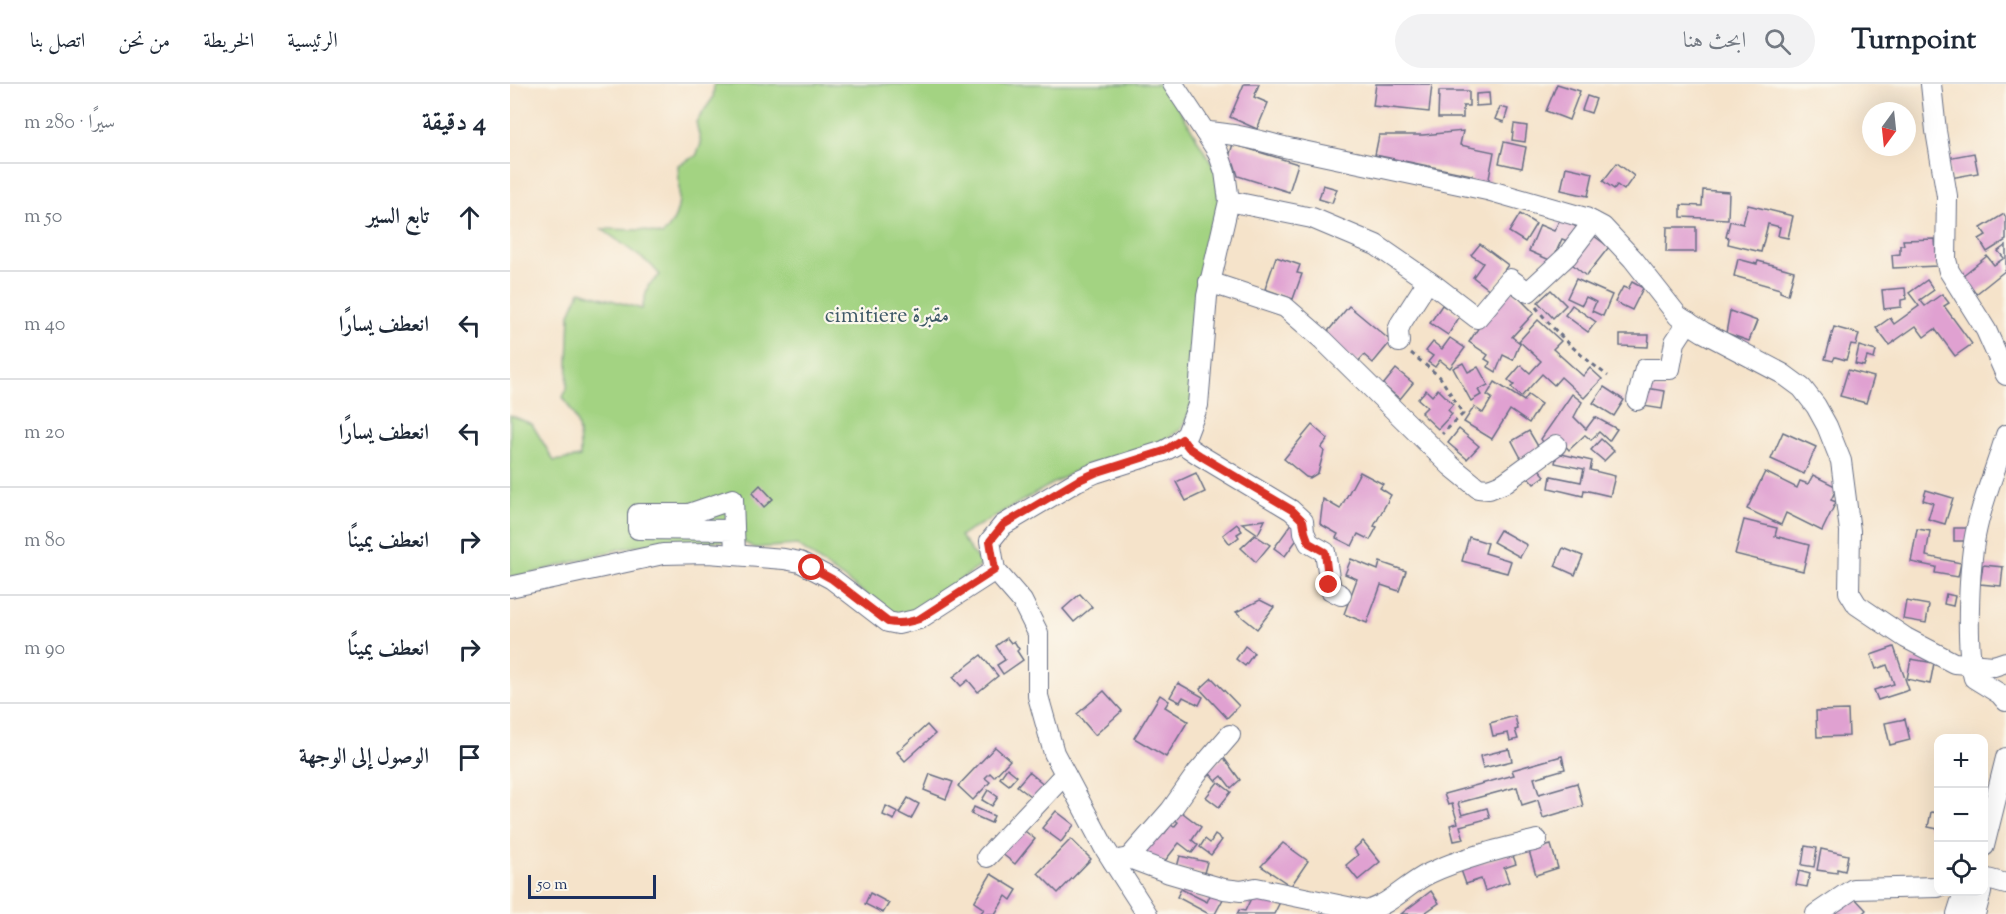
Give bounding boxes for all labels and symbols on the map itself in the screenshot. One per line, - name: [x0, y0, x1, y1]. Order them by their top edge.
- north arrow: [1862, 102, 1916, 156]
- park label: cimitiere مقبرة: [825, 301, 949, 333]
- route start: [798, 554, 824, 580]
- route end: [1315, 571, 1341, 597]
- scale bar: [528, 872, 656, 900]

